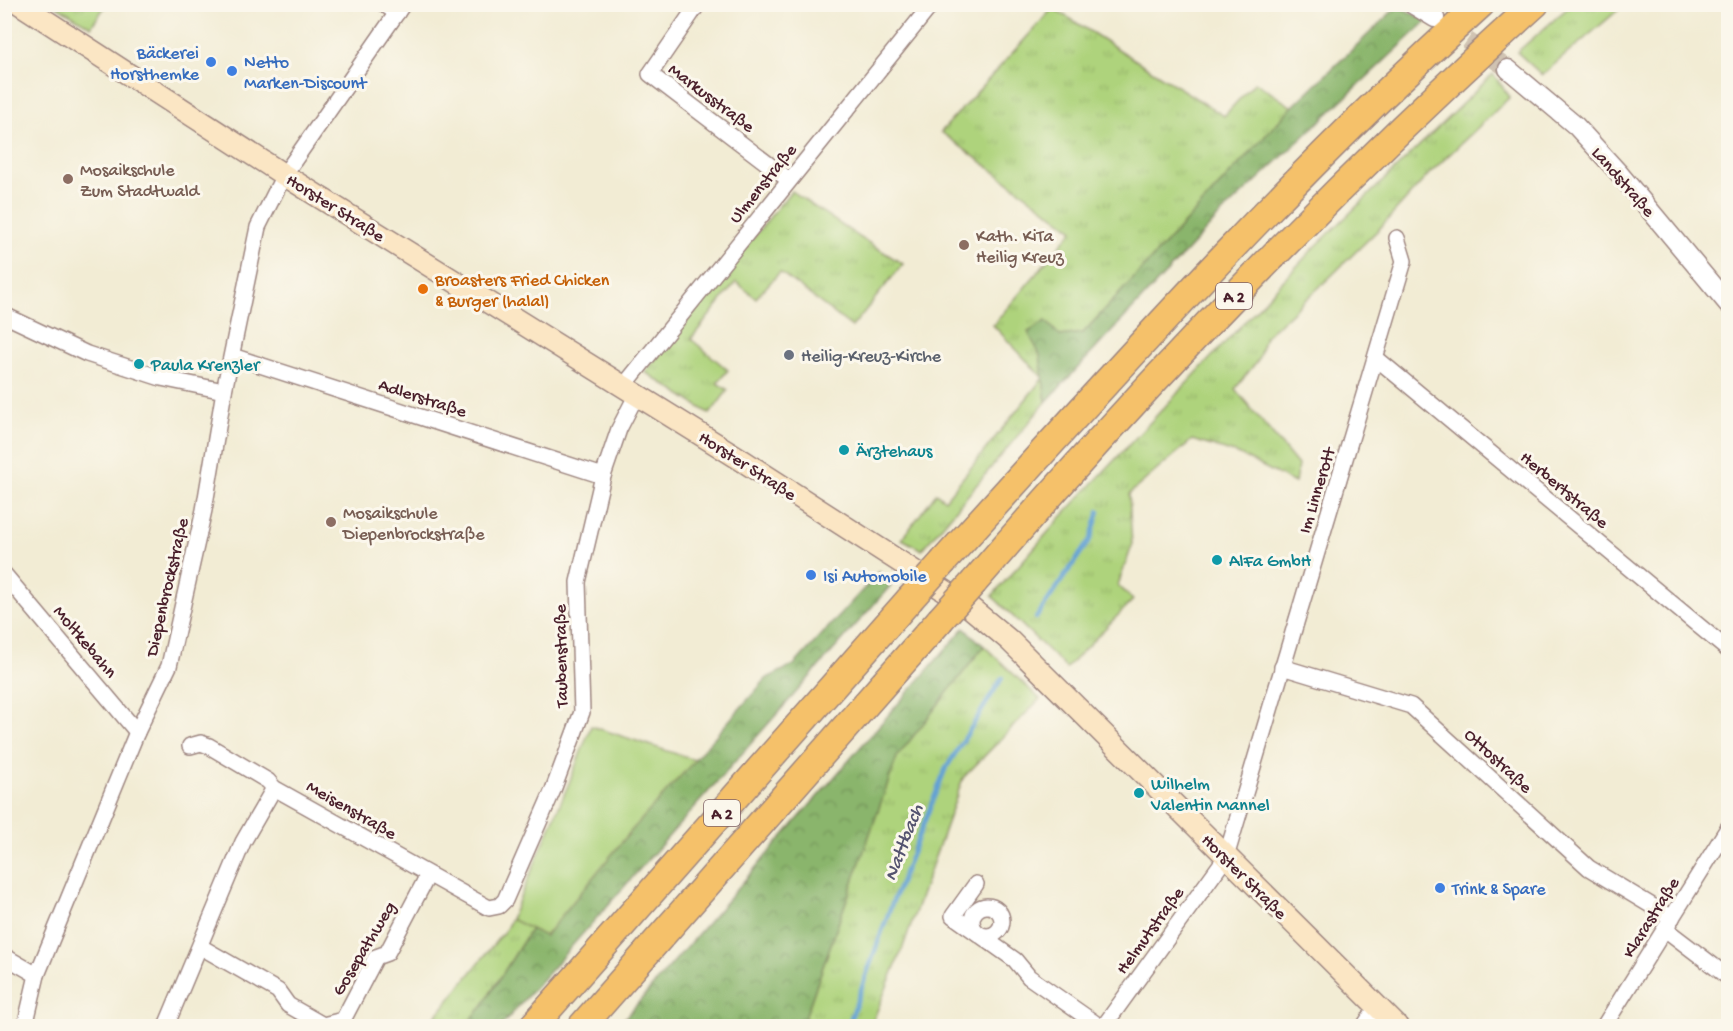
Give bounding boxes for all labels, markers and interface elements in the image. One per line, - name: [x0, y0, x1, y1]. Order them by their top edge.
- place label: Bäckerei Horsthemke: [110, 44, 200, 86]
- place label: Netto Marken-Discount: [244, 53, 368, 95]
- marker: Bäckerei Horsthemke: [204, 55, 218, 69]
- street label: Markusstraße: [663, 60, 758, 139]
- marker: Netto Marken-Discount: [225, 64, 239, 78]
- street label: Ulmenstraße: [726, 140, 803, 228]
- street label: Landstraße: [1586, 143, 1659, 223]
- place label: Mosaikschule Zum Stadtwald: [80, 161, 201, 203]
- street label: Horster Straße: [282, 170, 388, 248]
- marker: Mosaikschule Zum Stadtwald: [61, 172, 75, 186]
- place label: Kath. KiTa Heilig Kreuz: [976, 227, 1065, 269]
- marker: Kath. KiTa Heilig Kreuz: [957, 238, 971, 252]
- place label: Broasters Fried Chicken & Burger (halal): [434, 271, 610, 313]
- marker: Broasters Fried Chicken & Burger (halal): [416, 282, 430, 296]
- road number: A 2: [1216, 283, 1252, 309]
- place label: Heilig-Kreuz-Kirche: [801, 347, 942, 368]
- marker: Heilig-Kreuz-Kirche: [782, 348, 796, 362]
- place label: Paula Krenzler: [150, 356, 261, 377]
- marker: Paula Krenzler: [132, 357, 146, 371]
- street label: Adlerstraße: [376, 375, 470, 424]
- street label: Horster Straße: [694, 428, 800, 507]
- place label: Ärztehaus: [856, 442, 934, 463]
- marker: Ärztehaus: [837, 443, 851, 457]
- street label: Im Linnerott: [1295, 444, 1342, 536]
- street label: Herbertstraße: [1515, 448, 1612, 534]
- place label: Mosaikschule Diepenbrockstraße: [342, 504, 485, 546]
- marker: Mosaikschule Diepenbrockstraße: [324, 515, 338, 529]
- street label: Diepenbrockstraße: [142, 516, 195, 660]
- place label: AlFa GmbH: [1229, 552, 1312, 573]
- marker: AlFa GmbH: [1210, 553, 1224, 567]
- place label: Isi Automobile: [823, 567, 927, 588]
- marker: Isi Automobile: [804, 568, 818, 582]
- street label: Moltkebahn: [48, 602, 121, 683]
- street label: Taubenstraße: [551, 603, 574, 709]
- street label: Ottostraße: [1459, 725, 1536, 799]
- place label: Wilhelm Valentin Mannel: [1150, 775, 1270, 817]
- street label: Meisenstraße: [302, 777, 400, 846]
- marker: Wilhelm Valentin Mannel: [1132, 786, 1146, 800]
- road number: A 2: [704, 800, 740, 826]
- water label: Nattbach: [880, 802, 930, 885]
- street label: Horster Straße: [1196, 831, 1291, 925]
- street label: Klarastraße: [1619, 874, 1685, 962]
- place label: Trink & Spare: [1451, 880, 1546, 901]
- marker: Trink & Spare: [1433, 881, 1447, 895]
- street label: Helmutstraße: [1112, 883, 1190, 979]
- street label: Gosepathweg: [329, 898, 401, 1000]

